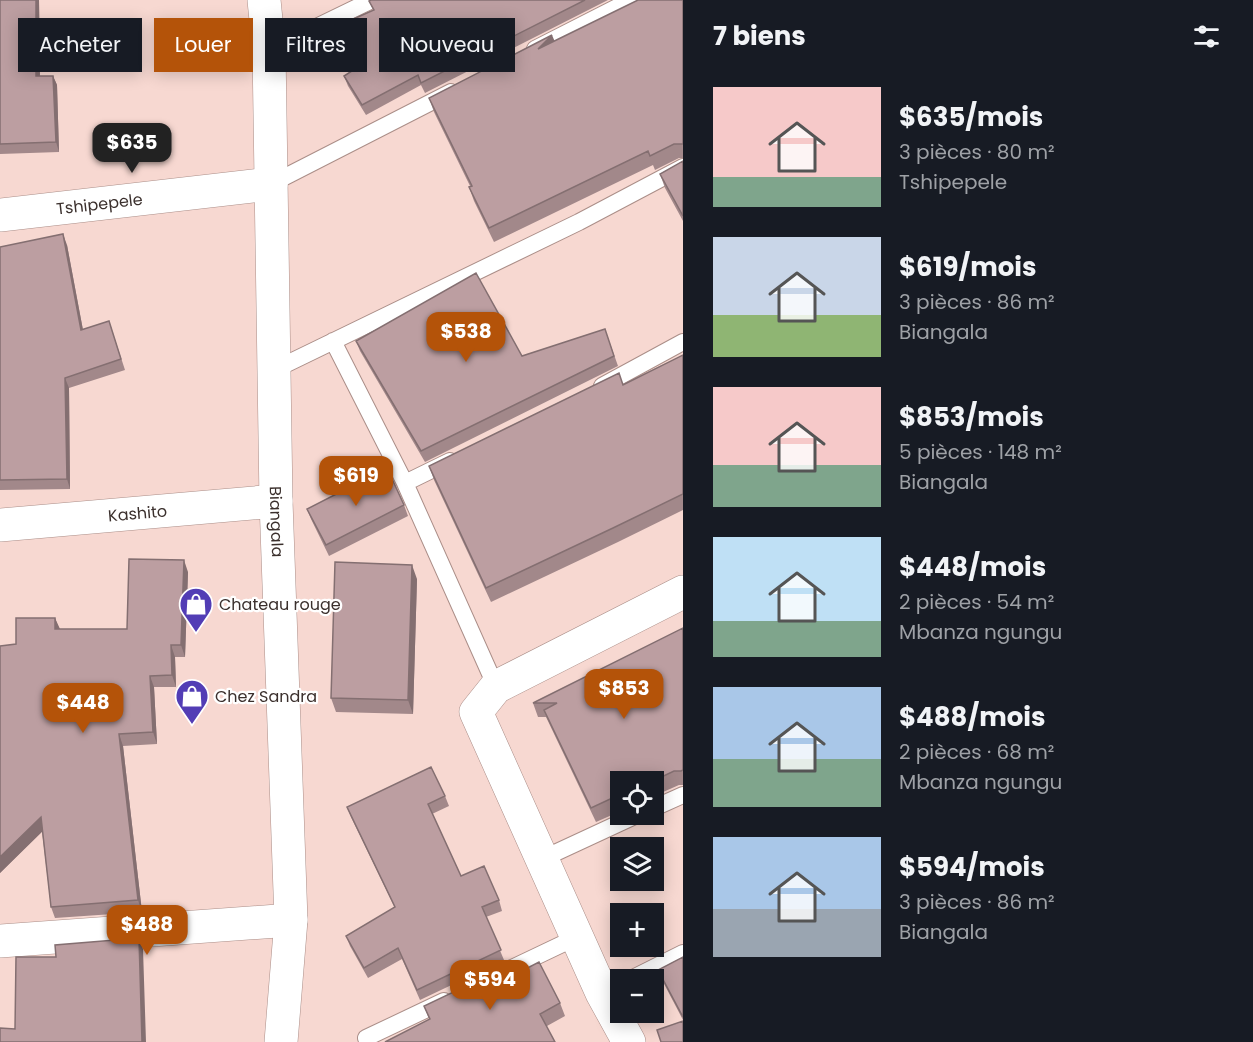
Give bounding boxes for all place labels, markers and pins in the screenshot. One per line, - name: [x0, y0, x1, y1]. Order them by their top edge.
- pin: $635: [96, 123, 168, 174]
- pin: $538: [430, 312, 502, 363]
- pin: $619: [320, 456, 392, 507]
- shop icon: Chateau rouge: [178, 586, 214, 633]
- place label: Chateau rouge: [219, 593, 341, 616]
- pin: $853: [588, 669, 660, 720]
- shop icon: Chez Sandra: [174, 678, 210, 725]
- pin: $448: [47, 683, 119, 734]
- place label: Chez Sandra: [215, 685, 317, 708]
- pin: $488: [111, 905, 183, 956]
- pin: $594: [454, 960, 526, 1011]

